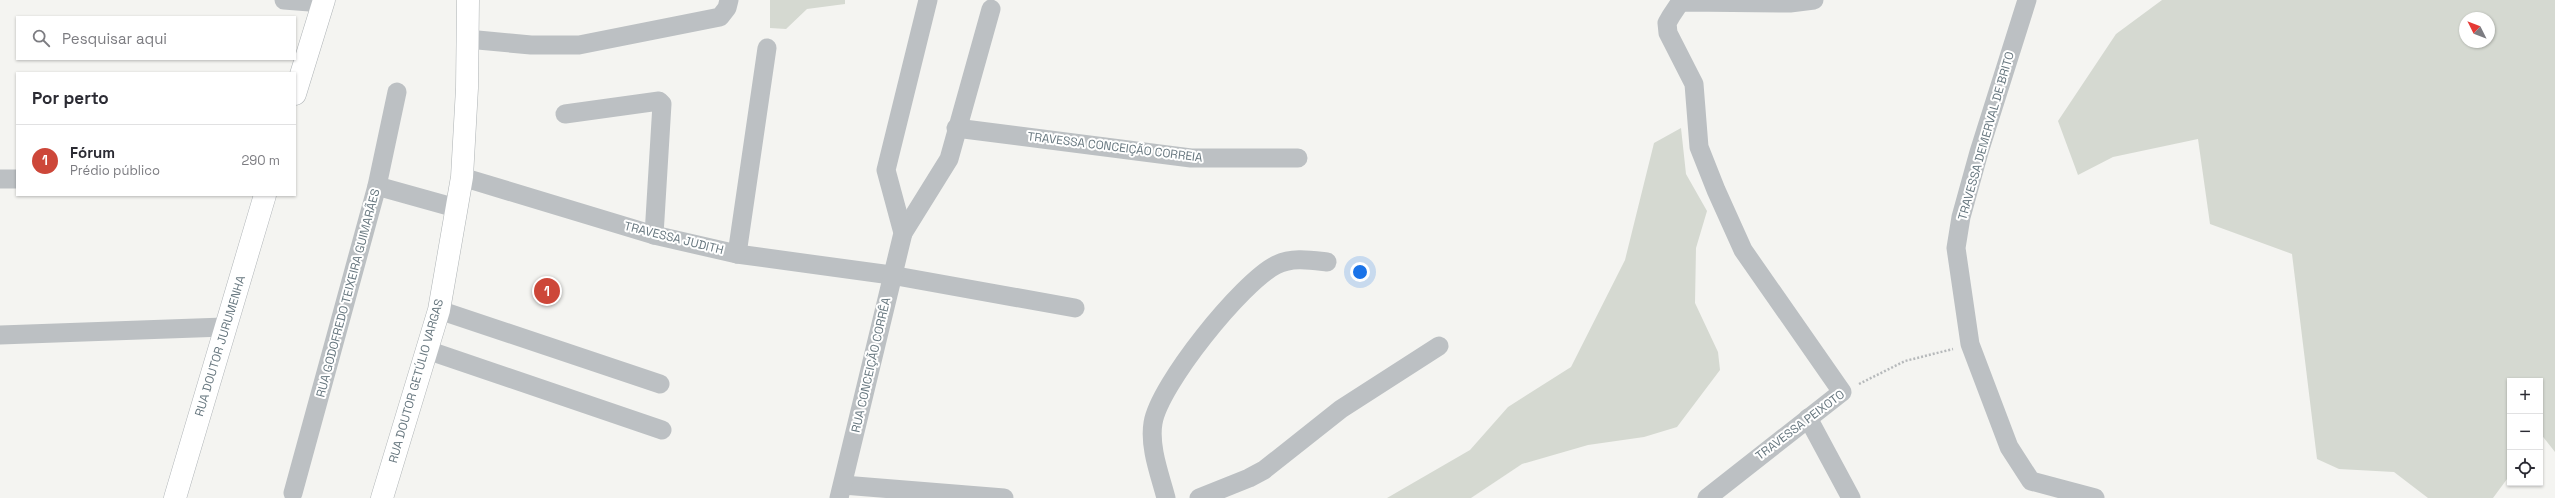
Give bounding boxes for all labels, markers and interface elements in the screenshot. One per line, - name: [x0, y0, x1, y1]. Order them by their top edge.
- north arrow: [2459, 12, 2495, 48]
- search box: [16, 16, 296, 60]
- icon: search: [30, 27, 52, 49]
- text: Pesquisar aqui: [62, 29, 167, 48]
- street label: TRAVESSA DEMERVAL DE BRITO: [1954, 50, 2018, 222]
- text: Por perto: [32, 87, 109, 109]
- street label: TRAVESSA CONCEIÇÃO CORREIA: [1027, 128, 1204, 166]
- text: Fórum: [70, 143, 115, 162]
- text: 1: [42, 152, 48, 169]
- text: 290 m: [241, 152, 280, 169]
- text: Prédio público: [70, 162, 160, 179]
- street label: RUA GODOFREDO TEIXEIRA GUIMARÃES: [312, 187, 384, 399]
- street label: TRAVESSA JUDITH: [623, 218, 725, 258]
- your location: [1350, 262, 1370, 282]
- street label: RUA DOUTOR JURUMENHA: [191, 273, 249, 418]
- pin: 1: [534, 276, 560, 306]
- street label: RUA CONCEIÇÃO CORRÊA: [848, 295, 894, 434]
- street label: RUA DOUTOR GETÚLIO VARGAS: [385, 297, 447, 465]
- map controls: [2507, 378, 2543, 486]
- button: +: [2507, 378, 2543, 414]
- street label: TRAVESSA PEIXOTO: [1752, 386, 1848, 464]
- button: −: [2507, 414, 2543, 450]
- button: locate: [2507, 450, 2543, 486]

